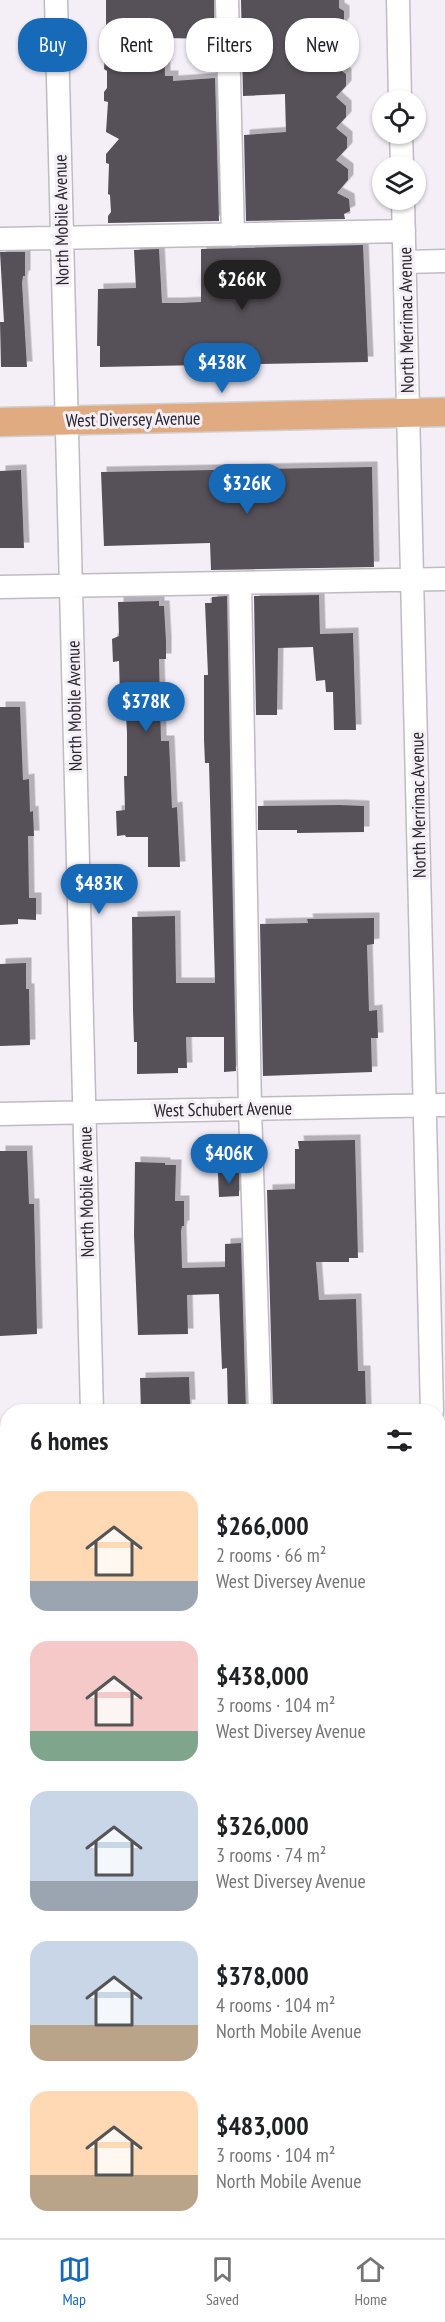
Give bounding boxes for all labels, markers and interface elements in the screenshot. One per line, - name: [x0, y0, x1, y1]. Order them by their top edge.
- chip: Buy: [18, 18, 87, 72]
- chip: Rent: [99, 18, 174, 72]
- chip: Filters: [186, 18, 273, 72]
- chip: New: [285, 18, 359, 72]
- map controls: [372, 90, 426, 210]
- button: locate: [372, 90, 426, 144]
- street label: North Mobile Avenue: [48, 154, 74, 286]
- button: layers: [372, 156, 426, 210]
- street label: North Merrimac Avenue: [393, 247, 419, 393]
- pin: $266K: [200, 260, 284, 311]
- text: $266K: [218, 266, 266, 292]
- pin: $438K: [180, 343, 264, 394]
- text: $438K: [198, 349, 246, 375]
- street label: West Diversey Avenue: [65, 406, 201, 432]
- pin: $326K: [205, 464, 289, 515]
- text: $326K: [223, 470, 271, 496]
- street label: North Mobile Avenue: [61, 640, 87, 772]
- pin: $378K: [104, 682, 188, 733]
- text: $378K: [122, 688, 170, 714]
- street label: North Merrimac Avenue: [405, 732, 431, 878]
- pin: $483K: [57, 864, 141, 915]
- text: $483K: [75, 870, 123, 896]
- street label: West Schubert Avenue: [154, 1096, 292, 1122]
- street label: North Mobile Avenue: [73, 1126, 99, 1258]
- pin: $406K: [187, 1134, 271, 1185]
- text: $406K: [205, 1140, 253, 1166]
- text: 6 homes: [30, 1424, 108, 1457]
- icon: filters: [383, 1424, 416, 1457]
- text: $266,000: [216, 1509, 309, 1542]
- icon: home: [78, 1515, 150, 1587]
- text: 2 rooms · 66 m²: [216, 1542, 326, 1568]
- text: West Diversey Avenue: [216, 1568, 366, 1594]
- text: $438,000: [216, 1659, 309, 1692]
- icon: home: [78, 1665, 150, 1737]
- text: 3 rooms · 104 m²: [216, 1692, 335, 1718]
- text: West Diversey Avenue: [216, 1718, 366, 1744]
- text: $326,000: [216, 1809, 309, 1842]
- icon: home: [78, 1815, 150, 1887]
- text: 3 rooms · 74 m²: [216, 1842, 326, 1868]
- text: West Diversey Avenue: [216, 1868, 366, 1894]
- text: $378,000: [216, 1959, 309, 1992]
- icon: home: [78, 1965, 150, 2037]
- text: 4 rooms · 104 m²: [216, 1992, 335, 2018]
- text: North Mobile Avenue: [216, 2018, 362, 2044]
- text: $483,000: [216, 2109, 309, 2142]
- icon: home: [78, 2115, 150, 2187]
- text: 3 rooms · 104 m²: [216, 2142, 335, 2168]
- text: North Mobile Avenue: [216, 2168, 362, 2194]
- tab: Map: [58, 2253, 91, 2309]
- tab: Saved: [206, 2253, 239, 2309]
- tab: Home: [354, 2253, 387, 2309]

